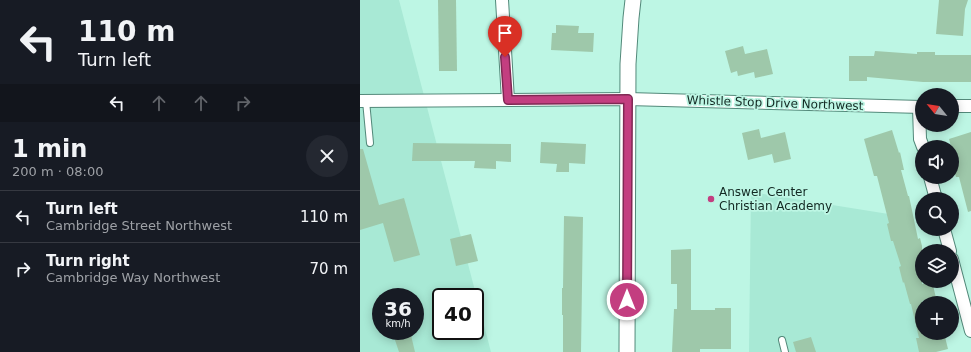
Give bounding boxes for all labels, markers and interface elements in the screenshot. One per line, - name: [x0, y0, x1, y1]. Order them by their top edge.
- text: 110 m: [78, 15, 175, 48]
- icon: left: [12, 16, 64, 68]
- pin: [488, 16, 522, 57]
- icon: arrive: [494, 22, 516, 44]
- text: Turn left: [78, 49, 151, 70]
- north arrow: [915, 88, 959, 132]
- map controls: [915, 88, 959, 340]
- icon: left: [106, 92, 128, 114]
- icon: ahead: [148, 92, 170, 114]
- icon: ahead: [190, 92, 212, 114]
- icon: right: [232, 92, 254, 114]
- street label: Whistle Stop Drive Northwest: [686, 93, 864, 113]
- text: 1 min: [12, 135, 87, 163]
- button: close: [306, 135, 348, 177]
- button: sound: [915, 140, 959, 184]
- text: 200 m · 08:00: [12, 164, 103, 179]
- place label: Answer Center Christian Academy: [719, 185, 832, 213]
- button: search: [915, 192, 959, 236]
- marker: Answer Center Christian Academy: [706, 194, 716, 204]
- text: Turn left: [46, 200, 118, 218]
- icon: left: [12, 206, 34, 228]
- text: 110 m: [300, 208, 348, 226]
- text: Cambridge Street Northwest: [46, 218, 232, 233]
- button: layers: [915, 244, 959, 288]
- text: Turn right: [46, 252, 130, 270]
- icon: right: [12, 258, 34, 280]
- text: 70 m: [310, 260, 348, 278]
- text: Cambridge Way Northwest: [46, 270, 220, 285]
- position arrow: [606, 279, 648, 321]
- speed limit sign: 40: [432, 288, 484, 340]
- button: +: [915, 296, 959, 340]
- text: 36: [384, 297, 412, 321]
- text: km/h: [385, 318, 411, 329]

